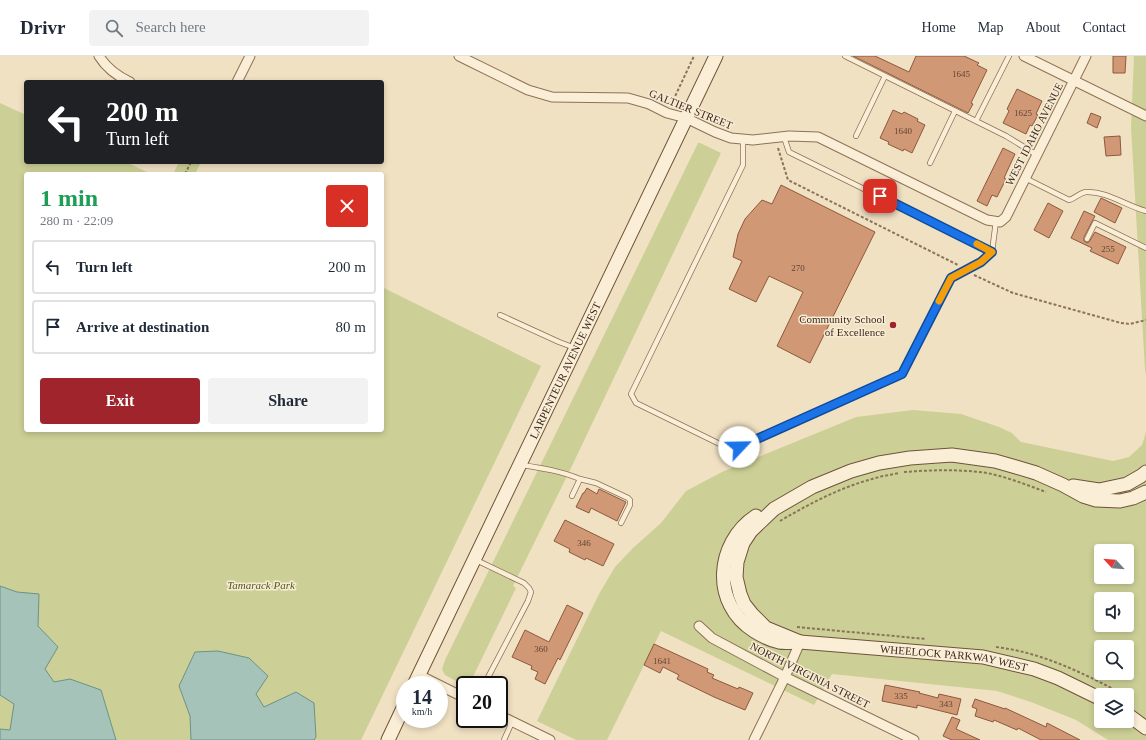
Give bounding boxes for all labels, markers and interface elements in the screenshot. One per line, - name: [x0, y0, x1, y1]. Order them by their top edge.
- search box: [89, 10, 369, 46]
- text: Drivr: [20, 17, 65, 38]
- icon: search: [103, 17, 125, 39]
- text: Search here: [135, 19, 206, 35]
- text: Home: [922, 20, 956, 35]
- text: Map: [978, 20, 1003, 35]
- text: About: [1025, 20, 1060, 35]
- text: Contact: [1082, 20, 1126, 35]
- house number: 1645: [952, 69, 971, 79]
- street label: WEST IDAHO AVENUE: [1003, 80, 1065, 187]
- street label: GALTIER STREET: [647, 87, 735, 131]
- icon: left: [40, 96, 92, 148]
- text: 200 m: [106, 96, 178, 127]
- house number: 1625: [1014, 108, 1033, 118]
- house number: 1640: [894, 126, 913, 136]
- text: Turn left: [106, 129, 169, 149]
- pin: [863, 179, 897, 213]
- text: 1 min: [40, 185, 98, 211]
- button: close: [326, 185, 368, 227]
- icon: arrive: [869, 185, 891, 207]
- text: 280 m · 22:09: [40, 213, 113, 228]
- house number: 255: [1101, 244, 1115, 254]
- icon: left: [42, 256, 64, 278]
- text: Turn left: [76, 259, 133, 275]
- text: 200 m: [328, 259, 366, 275]
- house number: 270: [791, 263, 805, 273]
- street label: LARPENTEUR AVENUE WEST: [527, 300, 603, 441]
- place label: Community School of Excellence: [799, 313, 885, 338]
- icon: arrive: [42, 316, 64, 338]
- text: Arrive at destination: [76, 319, 209, 335]
- text: 80 m: [336, 319, 366, 335]
- marker: Community School of Excellence: [888, 320, 898, 330]
- button: Exit: [40, 378, 200, 424]
- button: Share: [208, 378, 368, 424]
- position arrow: [718, 426, 760, 468]
- house number: 346: [577, 538, 591, 548]
- north arrow: [1094, 544, 1134, 584]
- map controls: [1094, 544, 1134, 728]
- park label: Tamarack Park: [227, 579, 296, 591]
- button: sound: [1094, 592, 1134, 632]
- street label: NORTH VIRGINIA STREET: [748, 640, 872, 711]
- button: search: [1094, 640, 1134, 680]
- street label: WHEELOCK PARKWAY WEST: [879, 643, 1029, 673]
- house number: 360: [534, 644, 548, 654]
- house number: 1641: [653, 656, 671, 666]
- speed limit sign: 20: [456, 676, 508, 728]
- text: 14: [412, 686, 432, 708]
- button: layers: [1094, 688, 1134, 728]
- house number: 335: [894, 691, 908, 701]
- house number: 343: [939, 699, 953, 709]
- text: km/h: [412, 706, 432, 717]

